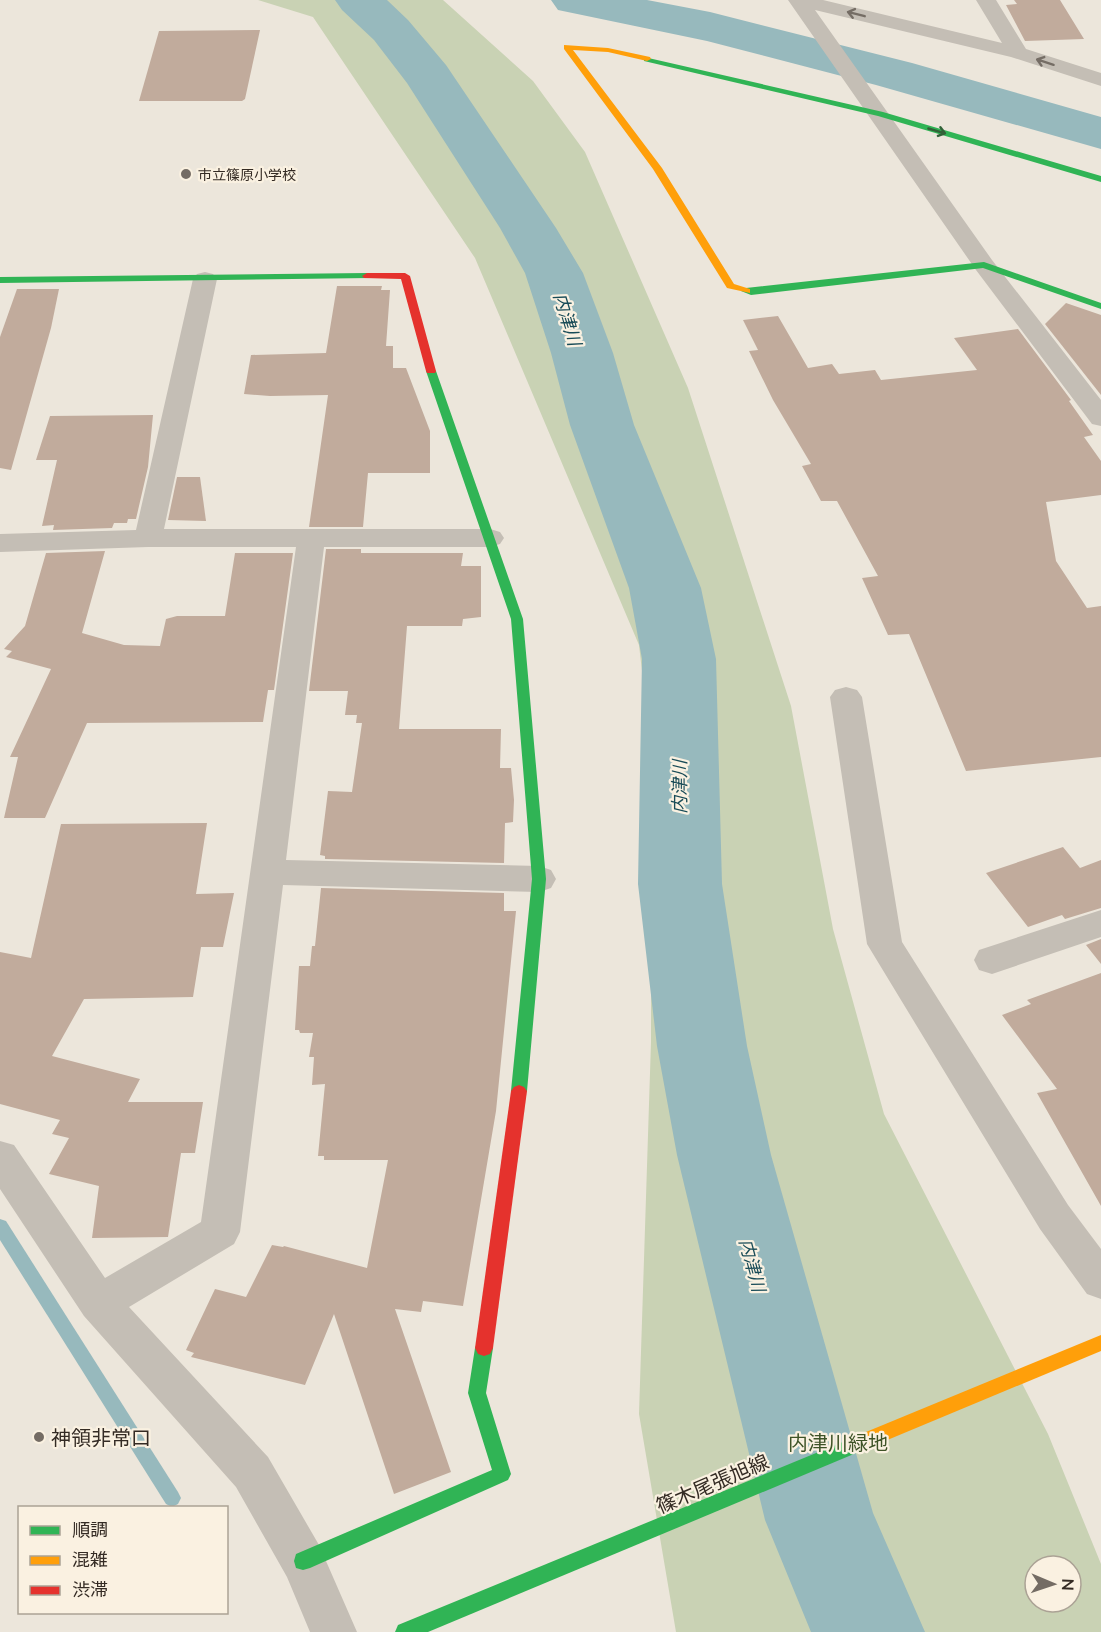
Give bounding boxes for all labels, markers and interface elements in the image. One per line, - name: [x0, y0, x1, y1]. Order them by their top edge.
- one-way arrow: [847, 7, 866, 19]
- one-way arrow: [1036, 56, 1055, 67]
- one-way arrow: [927, 126, 946, 137]
- place label: 市立篠原小学校: [198, 166, 296, 183]
- marker: 市立篠原小学校: [179, 167, 193, 181]
- water label: 内津川: [550, 290, 587, 350]
- water label: 内津川: [668, 758, 690, 814]
- water label: 内津川: [735, 1236, 771, 1296]
- place label: 神領非常口: [51, 1425, 151, 1449]
- marker: 神領非常口: [32, 1430, 46, 1444]
- park label: 内津川緑地: [788, 1430, 888, 1454]
- street label: 篠木尾張旭線: [652, 1449, 772, 1517]
- legend: [18, 1506, 228, 1614]
- text: 順調: [72, 1518, 108, 1540]
- text: 混雑: [72, 1548, 108, 1570]
- north arrow: [1023, 1554, 1083, 1614]
- text: 渋滞: [72, 1578, 108, 1600]
- text: N: [1059, 1578, 1078, 1591]

